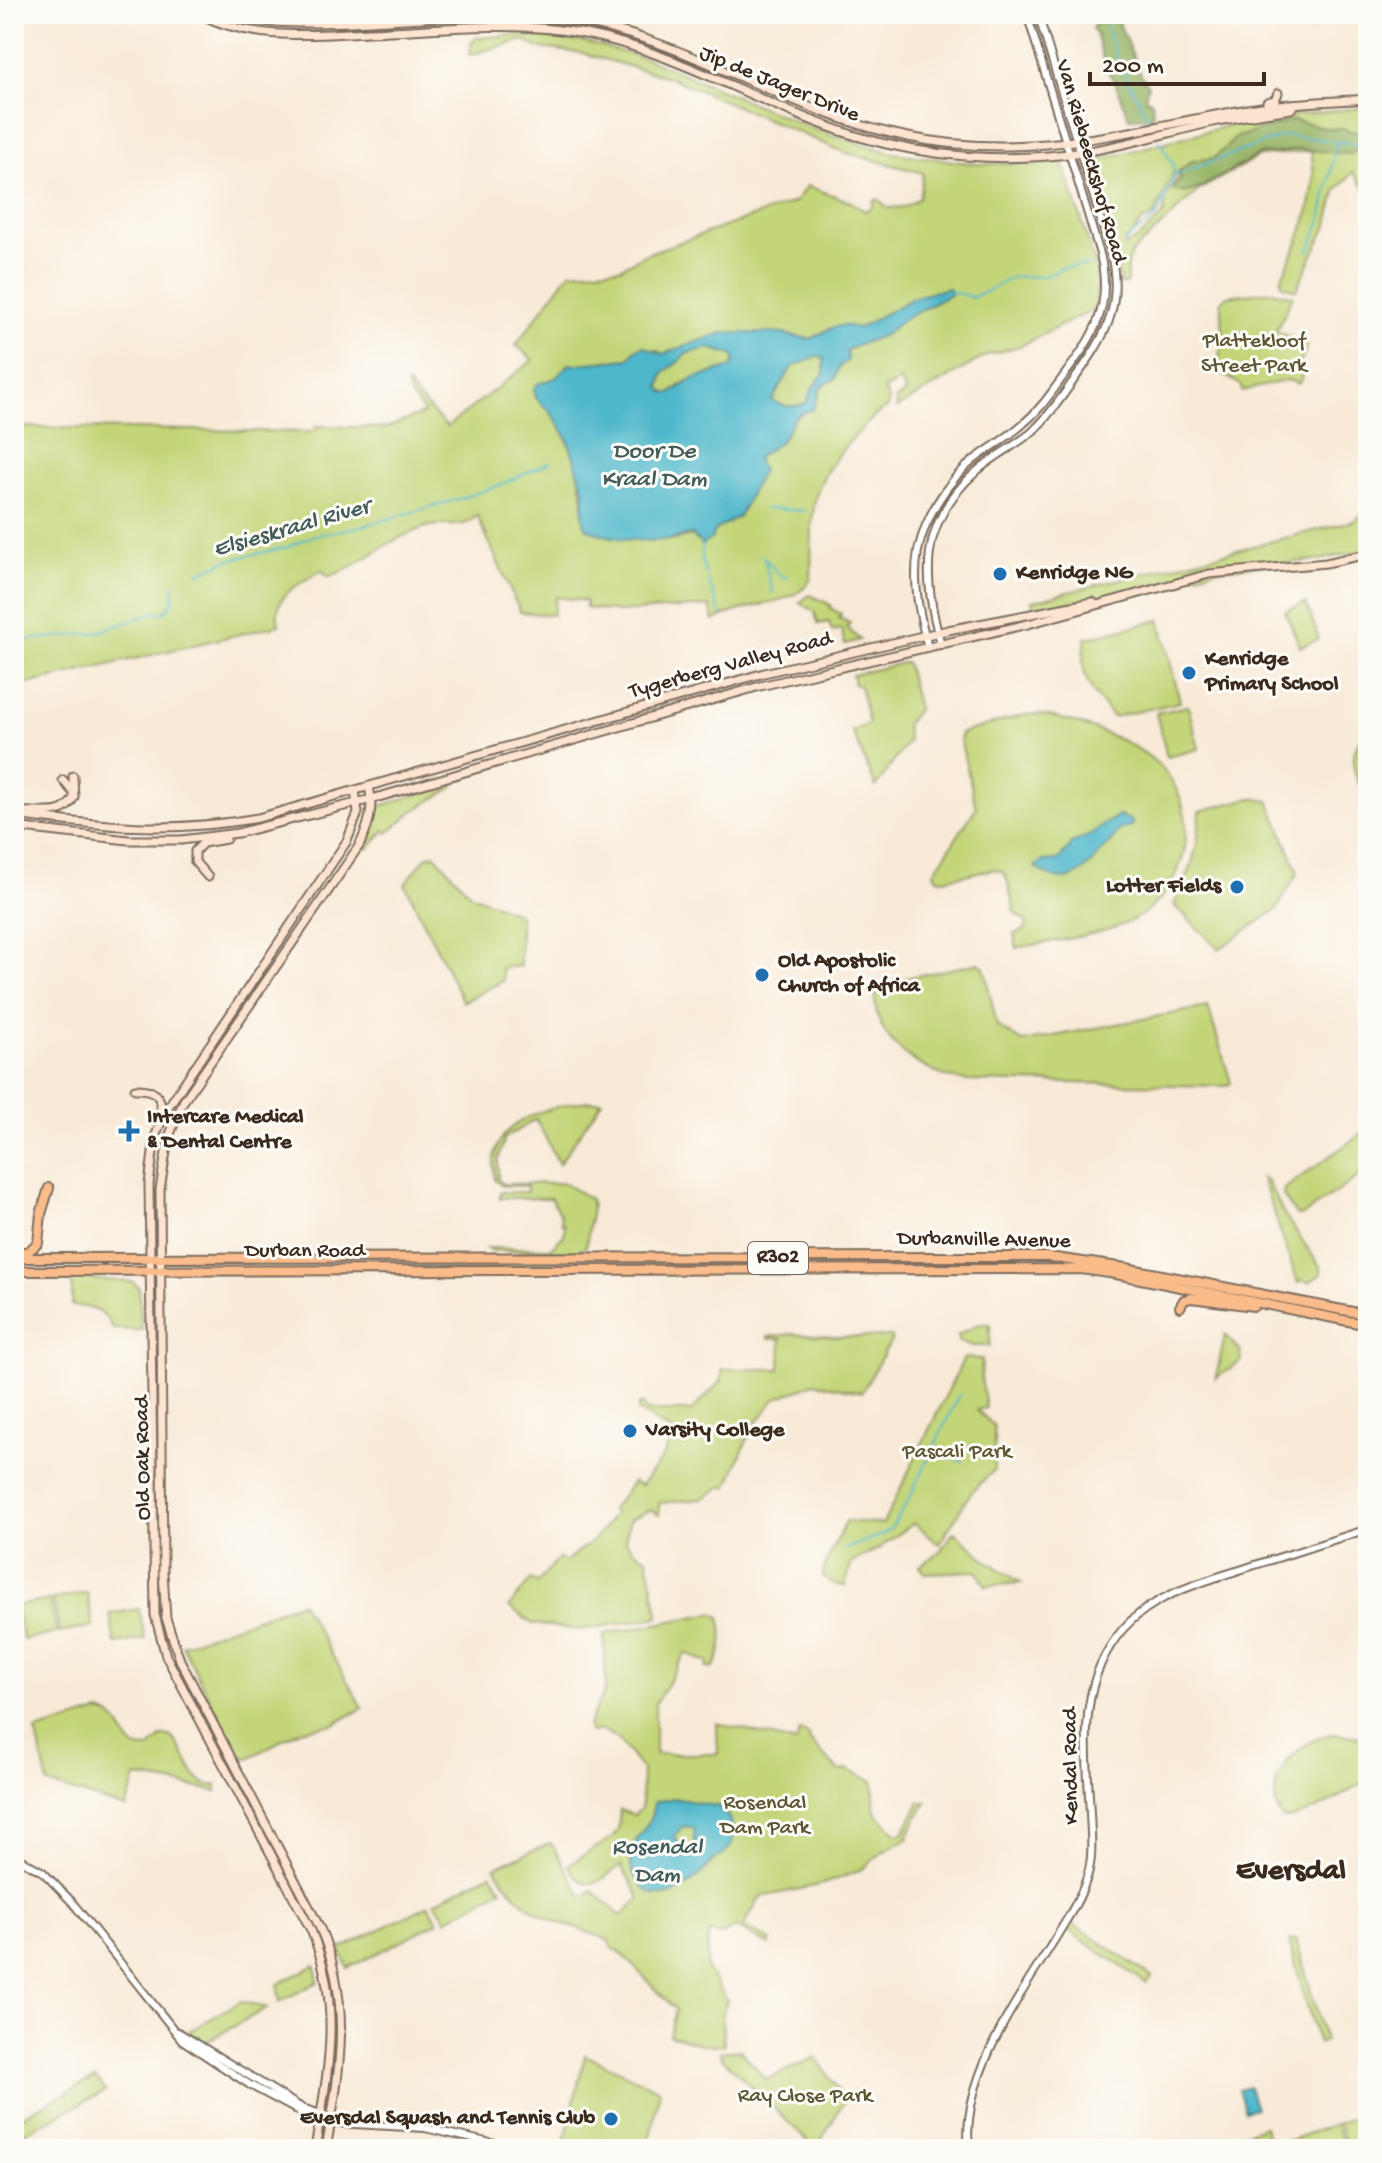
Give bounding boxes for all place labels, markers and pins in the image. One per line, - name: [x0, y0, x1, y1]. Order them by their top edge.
- place label: Kenridge NG: [1015, 561, 1134, 587]
- marker: Kenridge NG: [991, 565, 1009, 583]
- place label: Kenridge Primary School: [1204, 647, 1339, 698]
- marker: Kenridge Primary School: [1180, 664, 1198, 682]
- place label: Lotter Fields: [1106, 874, 1223, 900]
- marker: Lotter Fields: [1228, 878, 1246, 896]
- place label: Old Apostolic Church of Africa: [777, 949, 921, 1000]
- marker: Old Apostolic Church of Africa: [753, 966, 771, 984]
- place label: Intercare Medical & Dental Centre: [147, 1105, 304, 1156]
- marker: Intercare Medical & Dental Centre: [118, 1120, 140, 1142]
- place label: Varsity College: [645, 1418, 785, 1444]
- marker: Varsity College: [621, 1422, 639, 1440]
- place label: Eversdal Squash and Tennis Club: [300, 2106, 595, 2132]
- marker: Eversdal Squash and Tennis Club: [602, 2110, 620, 2128]

